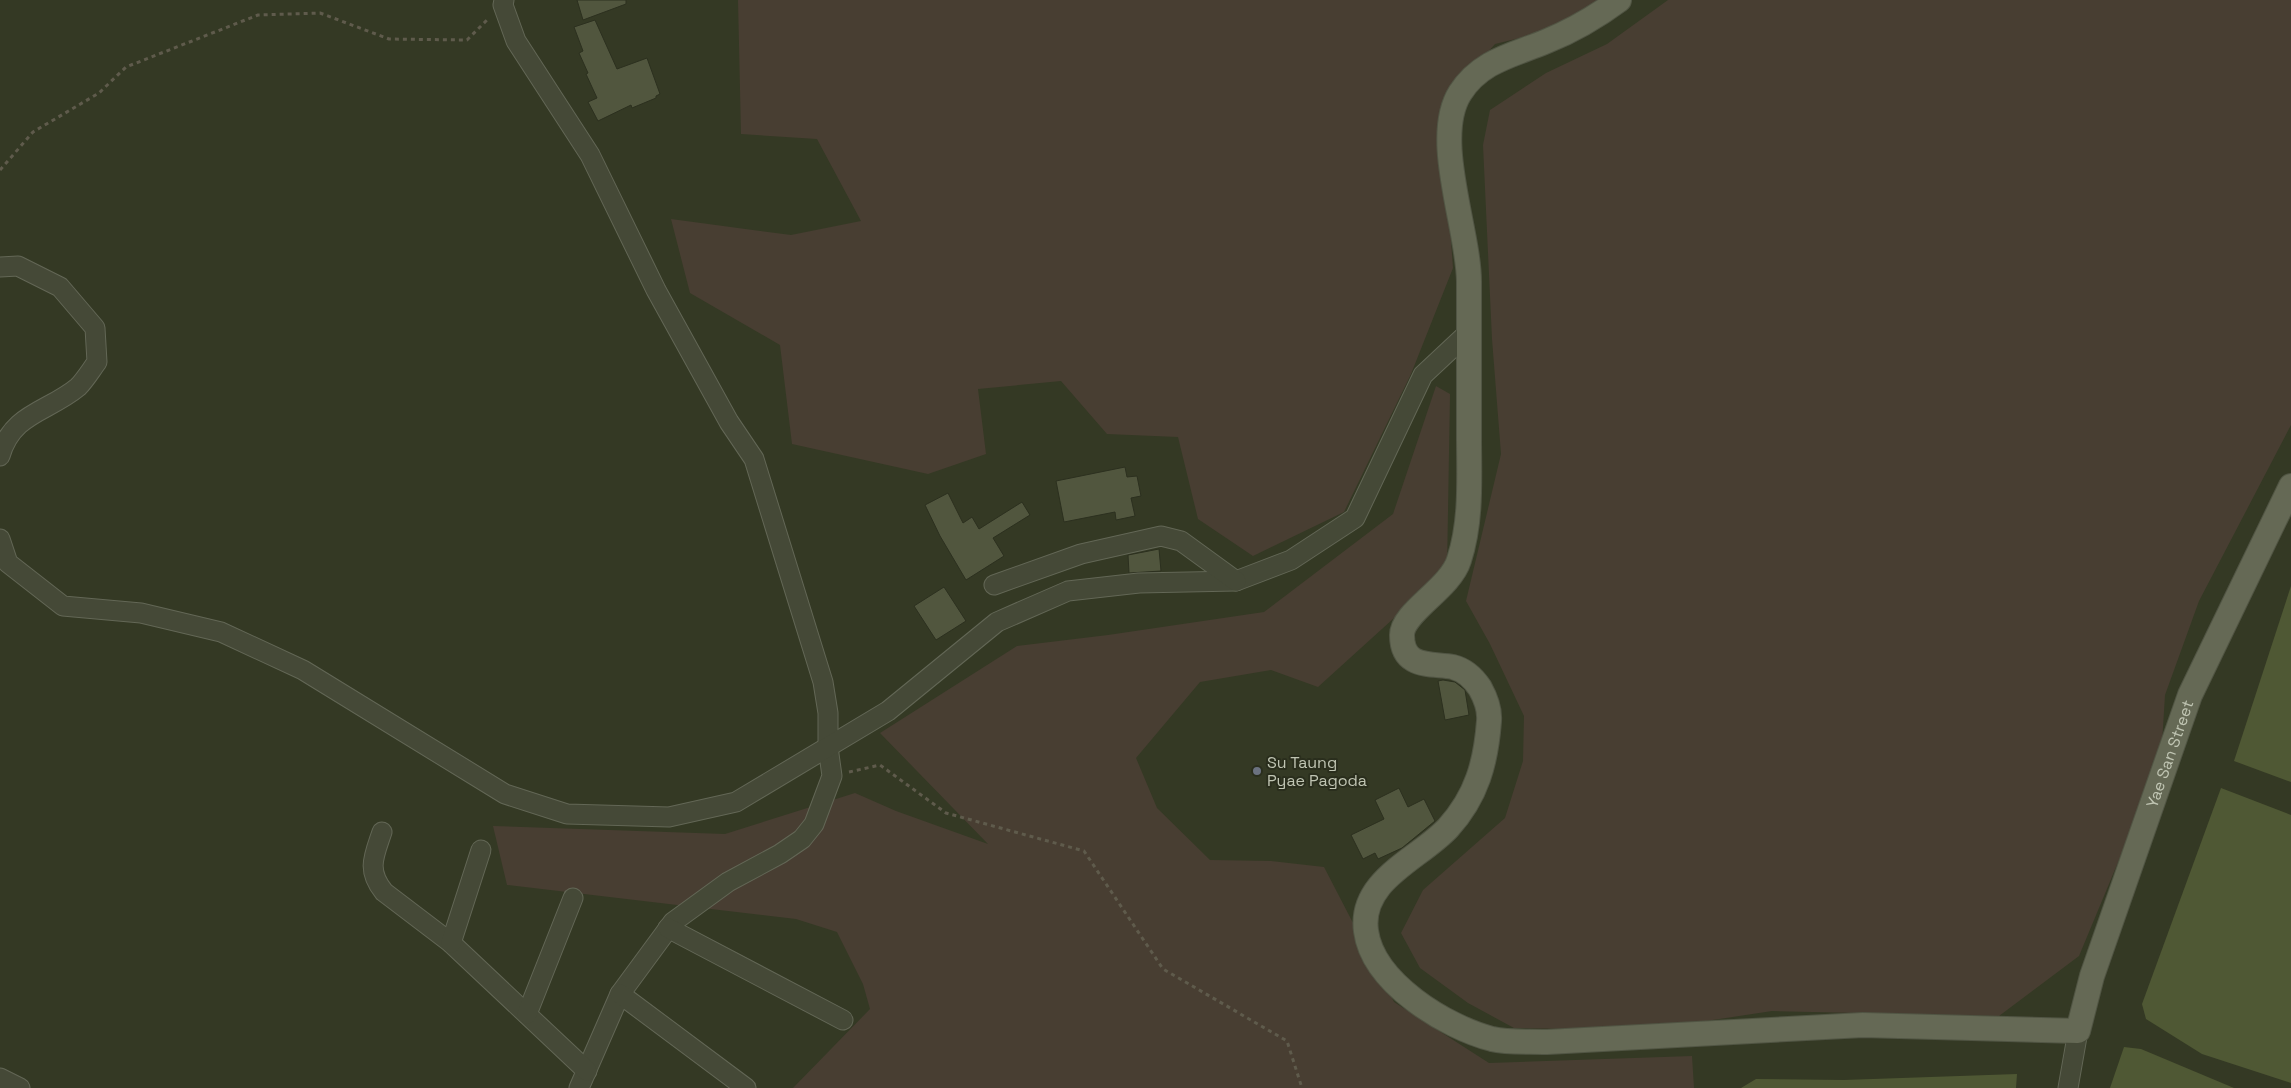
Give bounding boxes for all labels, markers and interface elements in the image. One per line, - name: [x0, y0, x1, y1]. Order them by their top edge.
- street label: Yae San Street: [2141, 697, 2199, 811]
- place label: Su Taung Pyae Pagoda: [1267, 752, 1367, 791]
- marker: Su Taung Pyae Pagoda: [1251, 765, 1263, 777]

